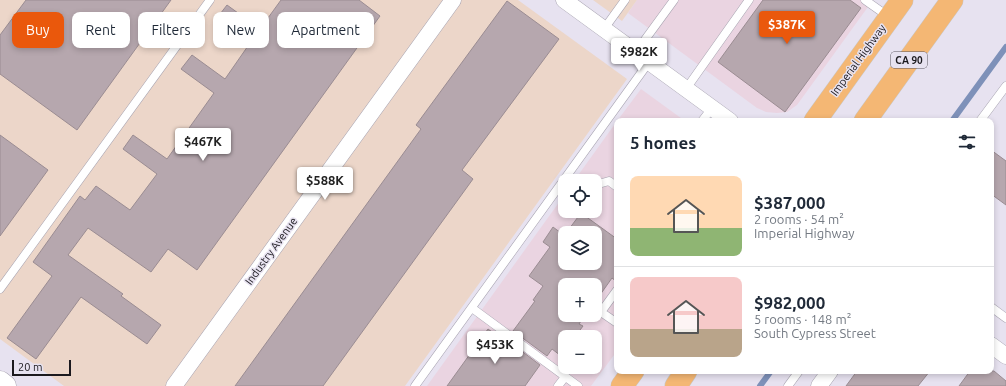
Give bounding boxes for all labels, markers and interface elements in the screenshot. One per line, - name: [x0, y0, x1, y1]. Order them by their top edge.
- pin: $387K: [759, 11, 815, 45]
- chip: Buy: [12, 12, 64, 48]
- chip: Rent: [72, 12, 130, 48]
- chip: Filters: [138, 12, 205, 48]
- chip: New: [213, 12, 269, 48]
- chip: Apartment: [277, 12, 374, 48]
- text: $387K: [768, 17, 806, 31]
- street label: Imperial Highway: [828, 21, 888, 98]
- pin: $982K: [611, 38, 667, 72]
- text: $982K: [620, 44, 658, 58]
- road number: CA 90: [891, 52, 927, 68]
- pin: $467K: [175, 128, 231, 162]
- icon: filters: [956, 131, 978, 153]
- text: 5 homes: [630, 133, 696, 152]
- text: $467K: [184, 134, 222, 148]
- pin: $588K: [297, 167, 353, 201]
- text: $588K: [306, 173, 344, 187]
- map controls: [558, 174, 602, 374]
- button: locate: [558, 174, 602, 218]
- icon: home: [662, 192, 710, 240]
- text: $387,000: [754, 193, 825, 212]
- text: 2 rooms · 54 m²: [754, 212, 844, 226]
- street label: Industry Avenue: [243, 215, 299, 287]
- button: layers: [558, 226, 602, 270]
- text: Imperial Highway: [754, 226, 855, 240]
- button: +: [558, 278, 602, 322]
- icon: home: [662, 293, 710, 341]
- text: $982,000: [754, 293, 825, 312]
- text: 5 rooms · 148 m²: [754, 312, 851, 326]
- text: South Cypress Street: [754, 326, 876, 340]
- button: −: [558, 330, 602, 374]
- pin: $453K: [467, 331, 523, 365]
- text: $453K: [476, 337, 514, 351]
- scale bar: [12, 358, 71, 377]
- text: 20 m: [18, 361, 42, 373]

